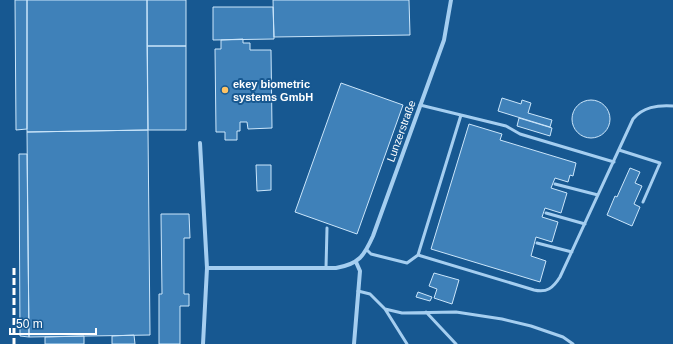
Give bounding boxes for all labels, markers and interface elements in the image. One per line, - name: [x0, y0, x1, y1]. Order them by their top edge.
- place label: ekey biometric systems GmbH: [233, 78, 313, 103]
- marker: ekey biometric systems GmbH: [220, 85, 230, 95]
- street label: Lunzerstraße: [384, 98, 418, 164]
- scale bar: [10, 310, 96, 336]
- text: 50 m: [16, 317, 43, 331]

